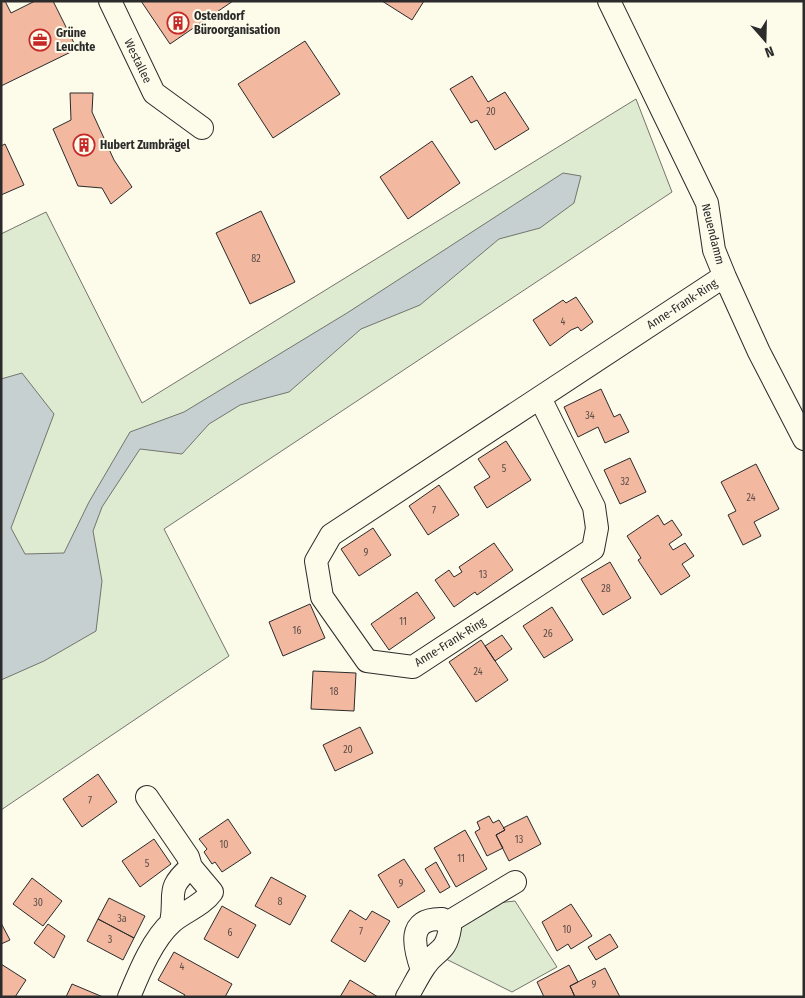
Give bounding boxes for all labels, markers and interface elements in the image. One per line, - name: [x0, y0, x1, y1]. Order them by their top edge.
- place label: Ostendorf Büroorganisation: [194, 9, 280, 37]
- building icon: Ostendorf Büroorganisation: [166, 11, 190, 35]
- north arrow: [740, 15, 790, 65]
- place label: Grüne Leuchte: [56, 26, 95, 54]
- office icon: Grüne Leuchte: [28, 28, 52, 52]
- street label: Westallee: [121, 37, 155, 86]
- text: N: [762, 42, 776, 61]
- house number: 20: [486, 106, 496, 118]
- building icon: Hubert Zumbrägel: [72, 133, 96, 157]
- place label: Hubert Zumbrägel: [100, 138, 190, 152]
- street label: Neuendamm: [699, 202, 727, 266]
- house number: 82: [251, 253, 261, 265]
- street label: Anne-Frank-Ring: [644, 276, 720, 332]
- house number: 4: [561, 316, 566, 328]
- house number: 34: [585, 410, 595, 422]
- house number: 5: [502, 463, 507, 475]
- house number: 32: [621, 476, 630, 488]
- house number: 24: [746, 492, 756, 504]
- house number: 7: [432, 505, 436, 517]
- house number: 9: [364, 547, 369, 559]
- house number: 13: [479, 569, 488, 581]
- house number: 28: [601, 583, 611, 595]
- street label: Anne-Frank-Ring: [412, 614, 488, 669]
- house number: 11: [399, 616, 407, 628]
- house number: 16: [293, 625, 301, 637]
- house number: 26: [543, 628, 553, 640]
- house number: 24: [473, 666, 483, 678]
- house number: 18: [330, 686, 338, 698]
- house number: 20: [343, 744, 353, 756]
- house number: 7: [88, 795, 92, 807]
- house number: 13: [515, 834, 524, 846]
- house number: 10: [219, 839, 229, 851]
- house number: 11: [457, 853, 465, 865]
- house number: 5: [145, 858, 150, 870]
- house number: 9: [399, 878, 404, 890]
- house number: 8: [278, 896, 283, 908]
- house number: 30: [33, 897, 43, 909]
- house number: 3a: [117, 913, 127, 925]
- house number: 10: [562, 924, 572, 936]
- house number: 7: [359, 926, 363, 938]
- house number: 6: [228, 927, 233, 939]
- house number: 3: [108, 934, 113, 946]
- house number: 4: [180, 961, 185, 973]
- house number: 9: [592, 979, 597, 991]

